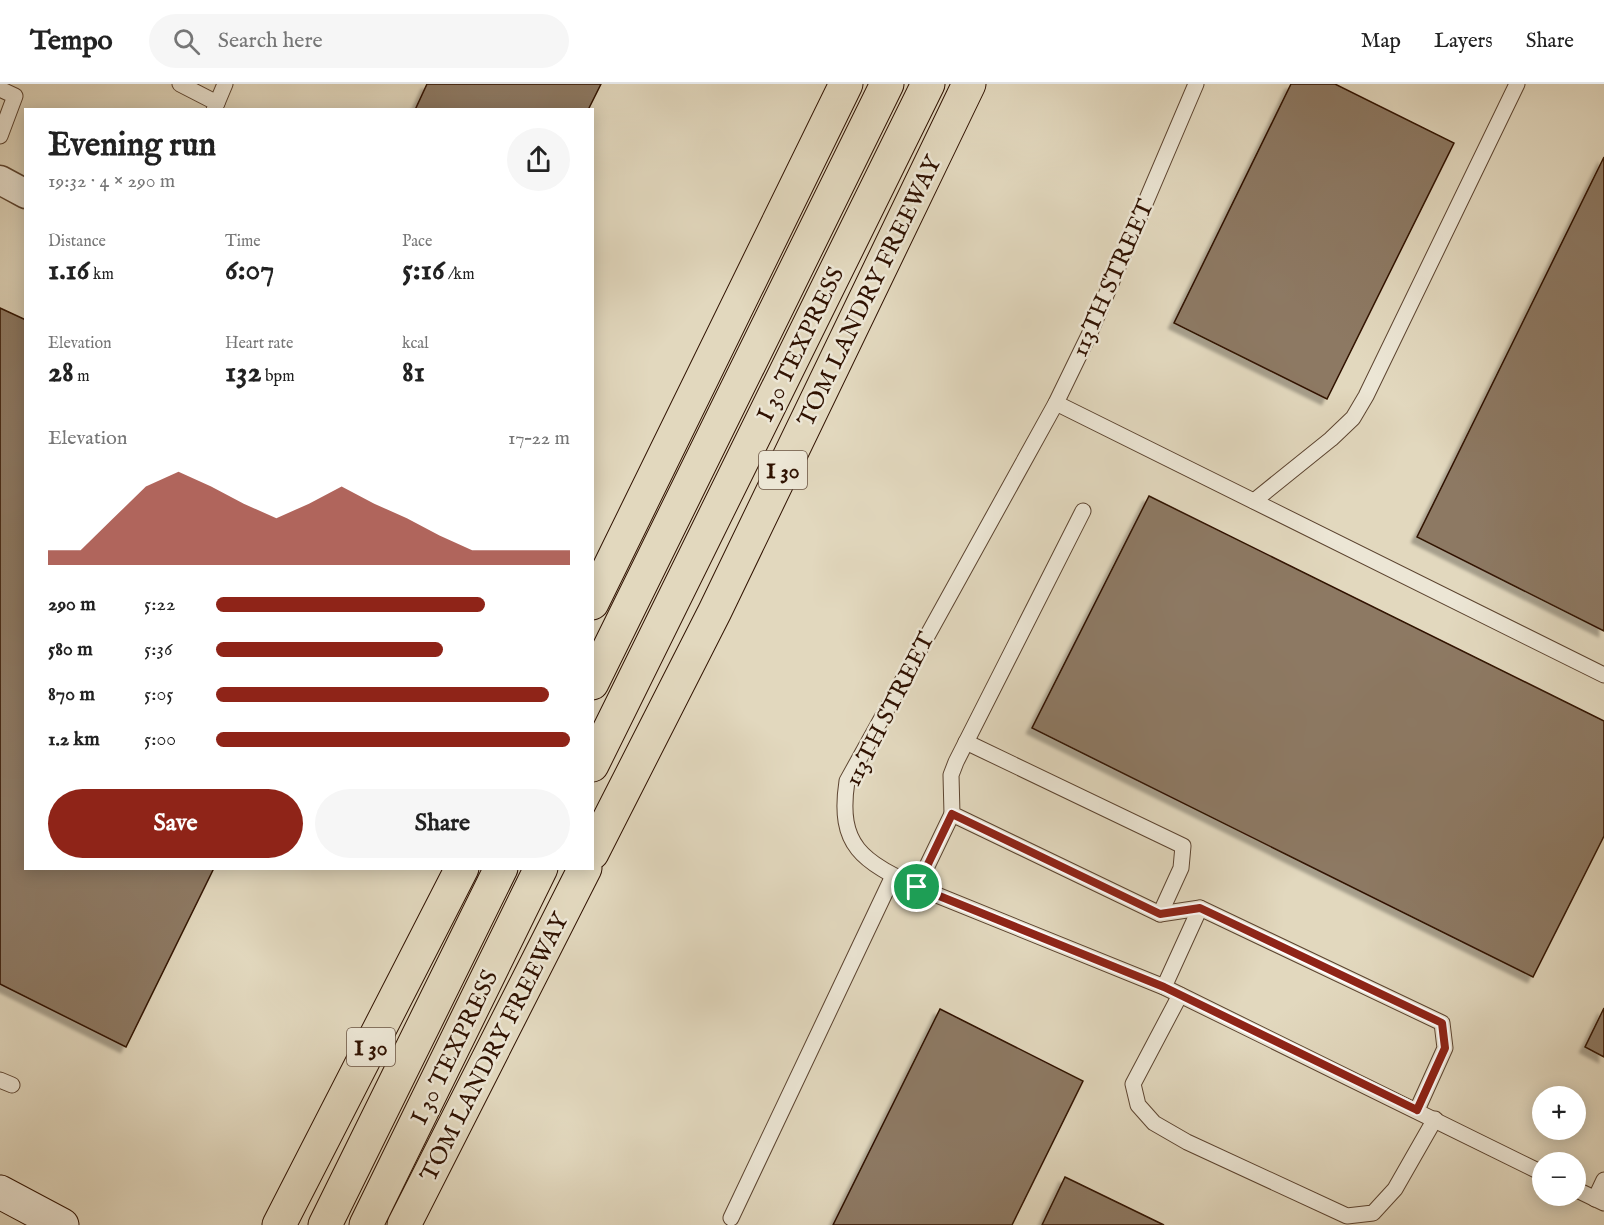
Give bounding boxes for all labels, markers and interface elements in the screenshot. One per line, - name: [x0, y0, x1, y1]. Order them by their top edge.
- search box: [149, 14, 569, 68]
- text: Tempo: [30, 24, 113, 59]
- icon: search: [170, 25, 203, 58]
- text: Search here: [218, 27, 323, 55]
- text: Map: [1361, 28, 1401, 55]
- text: Layers: [1434, 28, 1493, 55]
- text: Share: [1526, 28, 1574, 55]
- text: Evening run: [48, 125, 216, 167]
- button: share: [507, 128, 570, 191]
- street label: TOM LANDRY FREEWAY: [791, 150, 950, 432]
- text: 19:32 · 4 × 290 m: [48, 169, 175, 194]
- street label: 113TH STREET: [1065, 195, 1162, 362]
- text: Distance: [48, 232, 106, 252]
- text: Time: [225, 232, 261, 252]
- text: Pace: [402, 232, 432, 252]
- text: 1.16: [48, 252, 89, 290]
- text: 6:07: [225, 252, 274, 290]
- text: 5:16: [402, 252, 445, 290]
- street label: I 30 TEXPRESS: [751, 262, 852, 427]
- text: km: [89, 265, 114, 285]
- text: /km: [445, 265, 475, 285]
- text: Elevation: [48, 334, 111, 354]
- text: Heart rate: [225, 334, 293, 354]
- text: kcal: [402, 334, 429, 354]
- text: 28: [48, 354, 74, 392]
- text: 132: [225, 354, 261, 392]
- text: 81: [402, 354, 425, 392]
- text: m: [74, 367, 90, 387]
- text: bpm: [261, 367, 295, 387]
- text: Elevation: [48, 426, 127, 451]
- text: 17–22 m: [508, 426, 570, 451]
- road number: I 30: [759, 451, 807, 489]
- text: 290 m: [48, 592, 96, 617]
- text: 5:22: [144, 592, 175, 617]
- street label: 113TH STREET: [838, 627, 943, 792]
- text: 580 m: [48, 637, 93, 662]
- text: 5:36: [144, 637, 172, 662]
- text: 870 m: [48, 682, 95, 707]
- text: 5:05: [144, 682, 174, 707]
- text: 1.2 km: [48, 727, 100, 752]
- text: 5:00: [144, 727, 176, 752]
- button: Save: [48, 789, 303, 858]
- button: Share: [315, 789, 570, 858]
- pin: [891, 861, 942, 912]
- icon: arrive: [900, 870, 933, 903]
- street label: TOM LANDRY FREEWAY: [414, 906, 578, 1187]
- street label: I 30 TEXPRESS: [405, 965, 506, 1130]
- road number: I 30: [347, 1028, 395, 1066]
- map controls: [1532, 1086, 1586, 1206]
- button: +: [1532, 1086, 1586, 1140]
- button: −: [1532, 1152, 1586, 1206]

